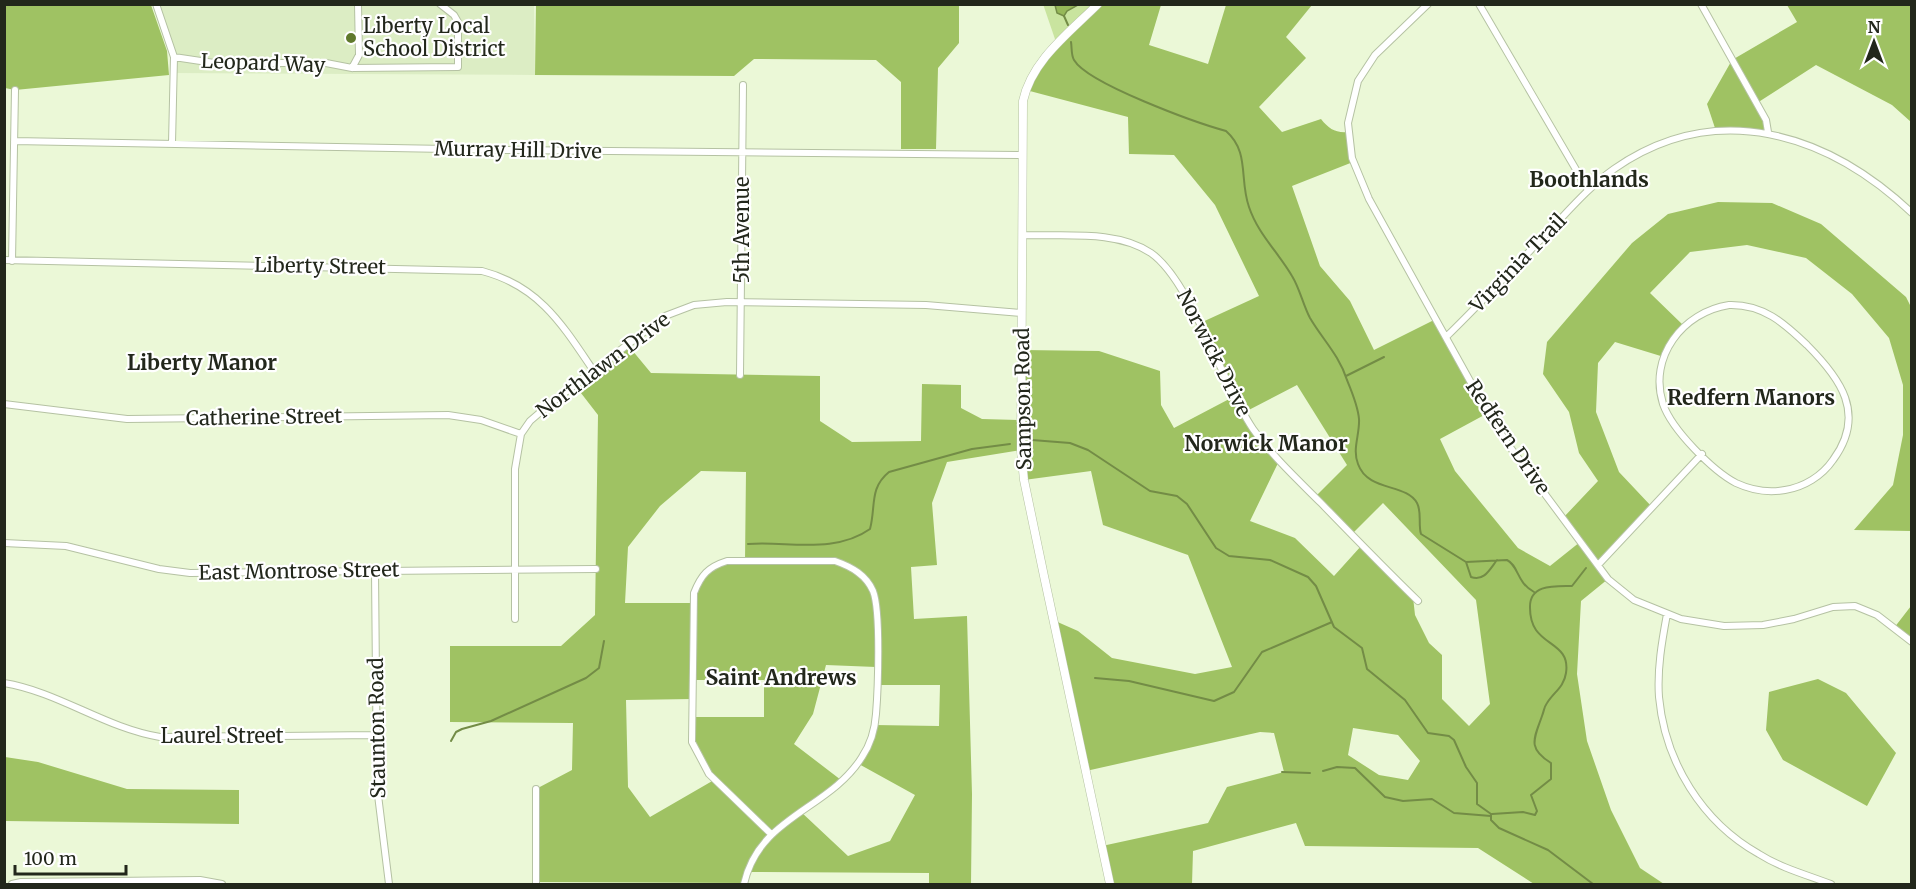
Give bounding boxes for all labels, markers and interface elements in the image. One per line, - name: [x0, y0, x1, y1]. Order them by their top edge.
- north arrow: [1844, 12, 1904, 72]
- place label: Liberty Local School District: [363, 13, 506, 61]
- text: N: [1868, 17, 1881, 37]
- marker: Liberty Local School District: [344, 31, 358, 45]
- street label: Leopard Way: [200, 48, 326, 77]
- street label: Murray Hill Drive: [434, 136, 602, 163]
- district label: Boothlands: [1529, 166, 1649, 193]
- street label: 5th Avenue: [729, 177, 754, 283]
- street label: Virginia Trail: [1463, 208, 1571, 318]
- street label: Liberty Street: [254, 252, 386, 279]
- street label: Norwick Drive: [1172, 285, 1257, 420]
- street label: Northlawn Drive: [531, 306, 674, 423]
- street label: Sampson Road: [1009, 327, 1036, 471]
- district label: Liberty Manor: [127, 349, 277, 376]
- street label: Redfern Drive: [1461, 374, 1556, 499]
- district label: Redfern Manors: [1667, 384, 1835, 411]
- street label: Catherine Street: [186, 403, 343, 430]
- district label: Norwick Manor: [1184, 430, 1348, 457]
- street label: East Montrose Street: [198, 556, 400, 585]
- street label: Staunton Road: [363, 657, 390, 799]
- district label: Saint Andrews: [705, 664, 857, 691]
- street label: Laurel Street: [161, 723, 284, 748]
- scale bar: [15, 838, 126, 876]
- text: 100 m: [24, 847, 77, 870]

